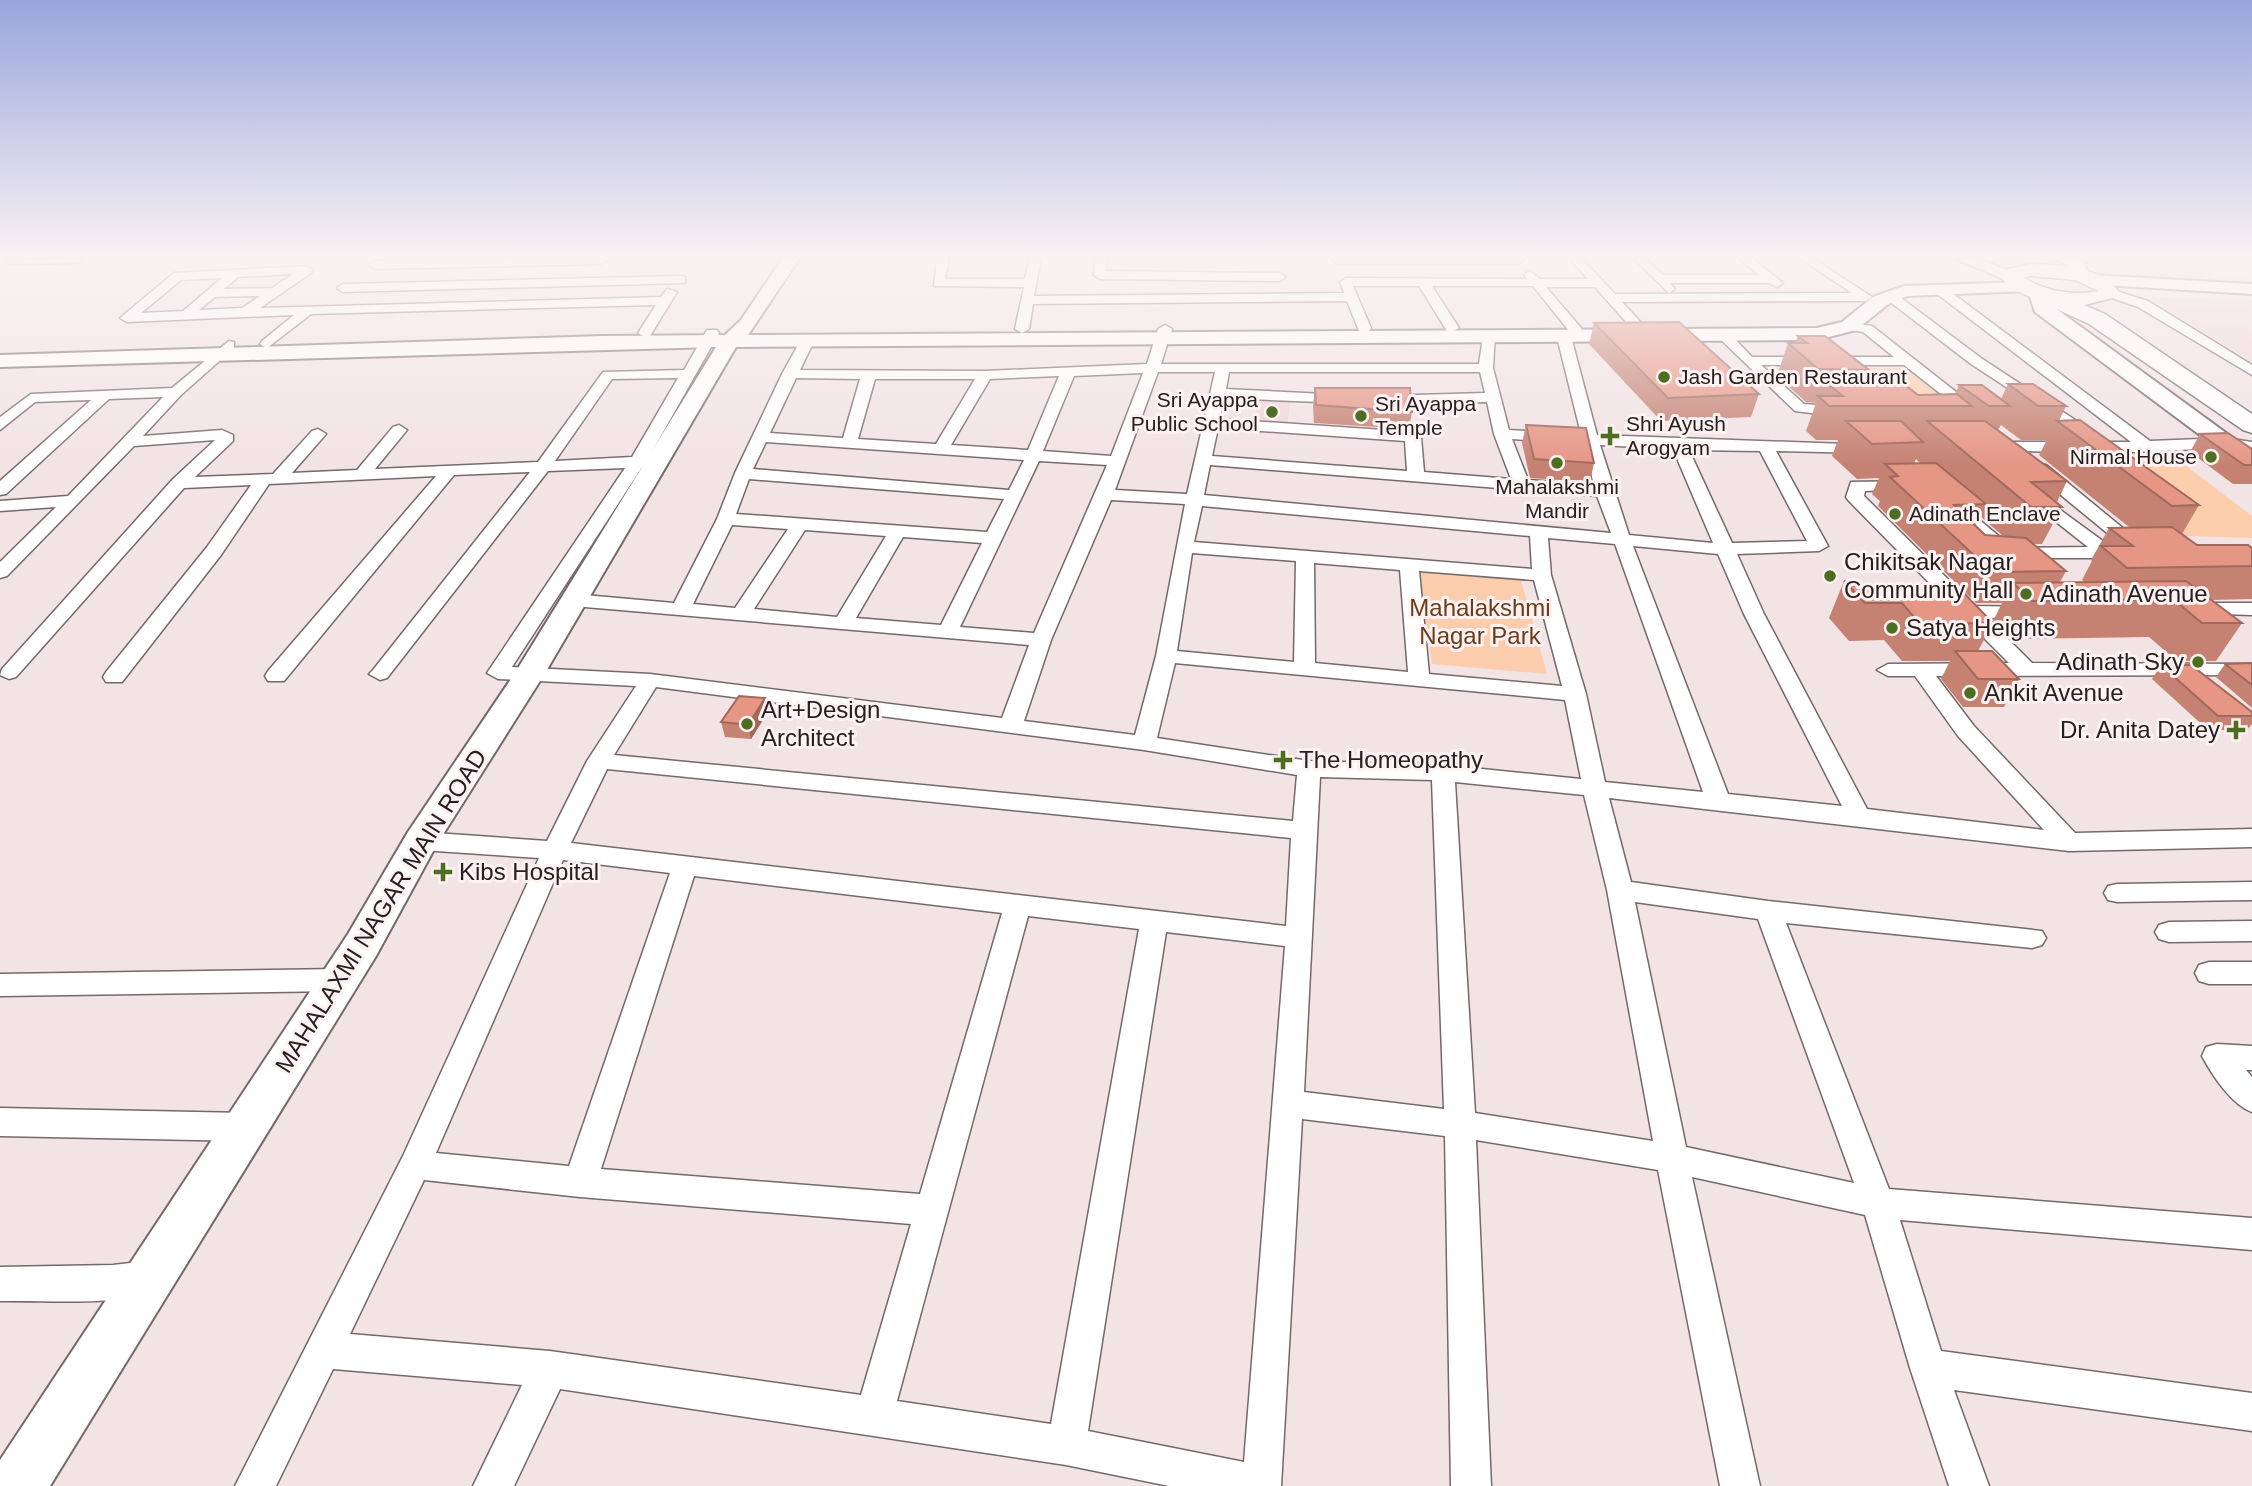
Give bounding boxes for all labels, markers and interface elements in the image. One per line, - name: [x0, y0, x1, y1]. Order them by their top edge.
- place label: Jash Garden Restaurant: [1678, 365, 1907, 388]
- marker: Jash Garden Restaurant: [1656, 369, 1672, 385]
- place label: Sri Ayappa Public School: [1131, 388, 1258, 435]
- place label: Sri Ayappa Temple: [1375, 392, 1477, 439]
- marker: Sri Ayappa Public School: [1264, 404, 1280, 420]
- marker: Sri Ayappa Temple: [1353, 408, 1369, 424]
- place label: Shri Ayush Arogyam: [1626, 412, 1726, 459]
- marker: Shri Ayush Arogyam: [1600, 426, 1620, 446]
- place label: Nirmal House: [2070, 445, 2197, 468]
- marker: Nirmal House: [2203, 449, 2219, 465]
- marker: Mahalakshmi Mandir: [1549, 455, 1565, 471]
- place label: Mahalakshmi Mandir: [1495, 475, 1619, 522]
- place label: Adinath Enclave: [1909, 502, 2061, 525]
- marker: Adinath Enclave: [1887, 506, 1903, 522]
- place label: Chikitsak Nagar Community Hall: [1844, 548, 2013, 603]
- marker: Chikitsak Nagar Community Hall: [1822, 568, 1838, 584]
- place label: Adinath Avenue: [2040, 580, 2208, 607]
- marker: Adinath Avenue: [2018, 586, 2034, 602]
- park label: Mahalakshmi Nagar Park: [1409, 594, 1551, 649]
- place label: Satya Heights: [1906, 614, 2055, 641]
- marker: Satya Heights: [1884, 620, 1900, 636]
- place label: Adinath Sky: [2056, 648, 2184, 675]
- marker: Adinath Sky: [2190, 654, 2206, 670]
- place label: Ankit Avenue: [1984, 679, 2124, 706]
- marker: Ankit Avenue: [1962, 685, 1978, 701]
- place label: Art+Design Architect: [761, 696, 880, 751]
- marker: Art+Design Architect: [739, 716, 755, 732]
- place label: Dr. Anita Datey: [2060, 716, 2220, 743]
- marker: Dr. Anita Datey: [2226, 720, 2246, 740]
- street label: MAHALAXMI NAGAR MAIN ROAD: [269, 744, 492, 1077]
- place label: The Homeopathy: [1299, 746, 1483, 773]
- marker: The Homeopathy: [1273, 750, 1293, 770]
- place label: Kibs Hospital: [459, 858, 599, 885]
- marker: Kibs Hospital: [433, 862, 453, 882]

